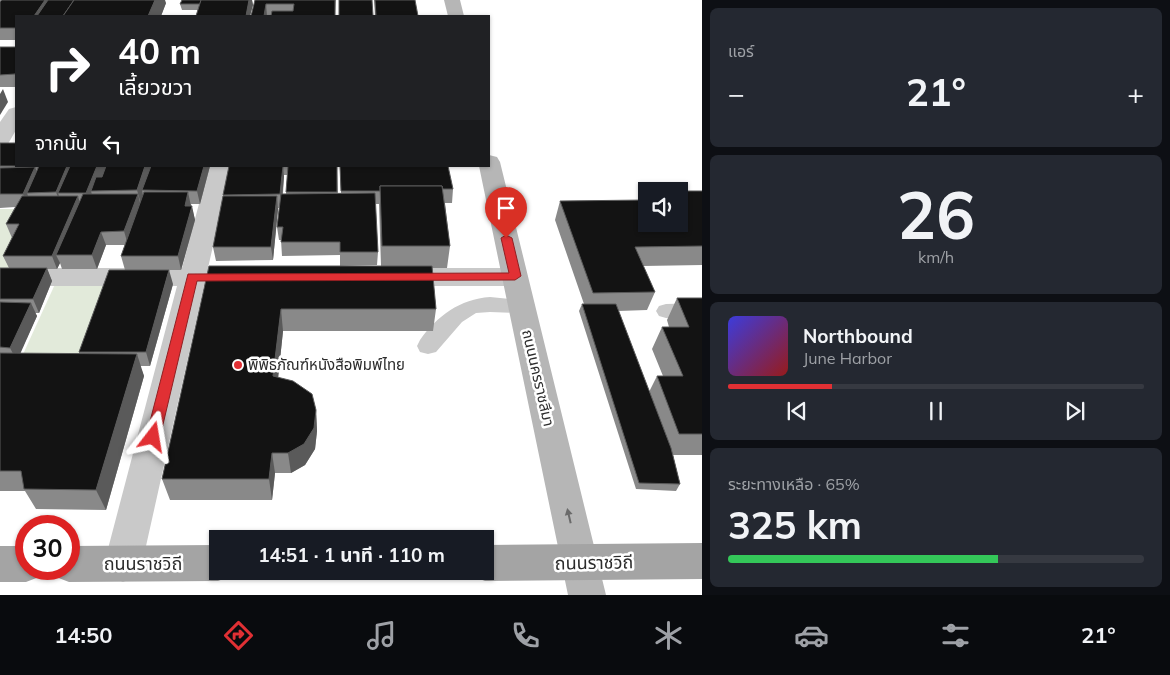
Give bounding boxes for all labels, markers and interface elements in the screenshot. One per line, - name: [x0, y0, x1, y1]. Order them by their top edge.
- text: 40 m: [118, 29, 201, 73]
- icon: right: [35, 35, 100, 100]
- text: แอร์: [728, 41, 754, 61]
- text: 21°: [906, 68, 966, 116]
- text: เลี้ยวขวา: [118, 73, 193, 101]
- text: −: [728, 76, 745, 111]
- text: +: [1127, 76, 1144, 111]
- icon: left: [98, 130, 126, 158]
- text: จากนั้น: [35, 131, 88, 155]
- text: 26: [897, 174, 975, 255]
- map controls: [638, 182, 688, 232]
- button: sound: [638, 182, 688, 232]
- pin: [485, 187, 527, 238]
- icon: arrive: [492, 194, 520, 222]
- text: km/h: [918, 247, 954, 267]
- text: Northbound: [803, 324, 913, 348]
- street label: ถนนนครราชสีมา: [518, 328, 559, 428]
- text: June Harbor: [803, 348, 892, 368]
- place label: พิพิธภัณฑ์หนังสือพิมพ์ไทย: [248, 355, 405, 374]
- marker: พิพิธภัณฑ์หนังสือพิมพ์ไทย: [232, 359, 244, 371]
- icon: previous: [783, 397, 811, 425]
- icon: pause: [922, 397, 950, 425]
- icon: next: [1061, 397, 1089, 425]
- position arrow: [126, 410, 178, 462]
- text: ระยะทางเหลือ · 65%: [728, 474, 860, 494]
- text: 325 km: [728, 501, 862, 549]
- one-way arrow: [565, 508, 573, 523]
- speed limit sign: 30: [15, 515, 80, 580]
- text: 14:51 · 1 นาที · 110 m: [258, 543, 445, 567]
- street label: ถนนราชวิถี: [554, 550, 633, 575]
- street label: ถนนราชวิถี: [104, 552, 182, 575]
- icon: directions: [221, 618, 256, 653]
- icon: music: [364, 618, 399, 653]
- icon: phone: [508, 618, 543, 653]
- icon: climate: [651, 618, 686, 653]
- icon: car: [794, 618, 829, 653]
- icon: filters: [938, 618, 973, 653]
- text: 14:50: [54, 621, 112, 649]
- text: 21°: [1081, 621, 1116, 649]

